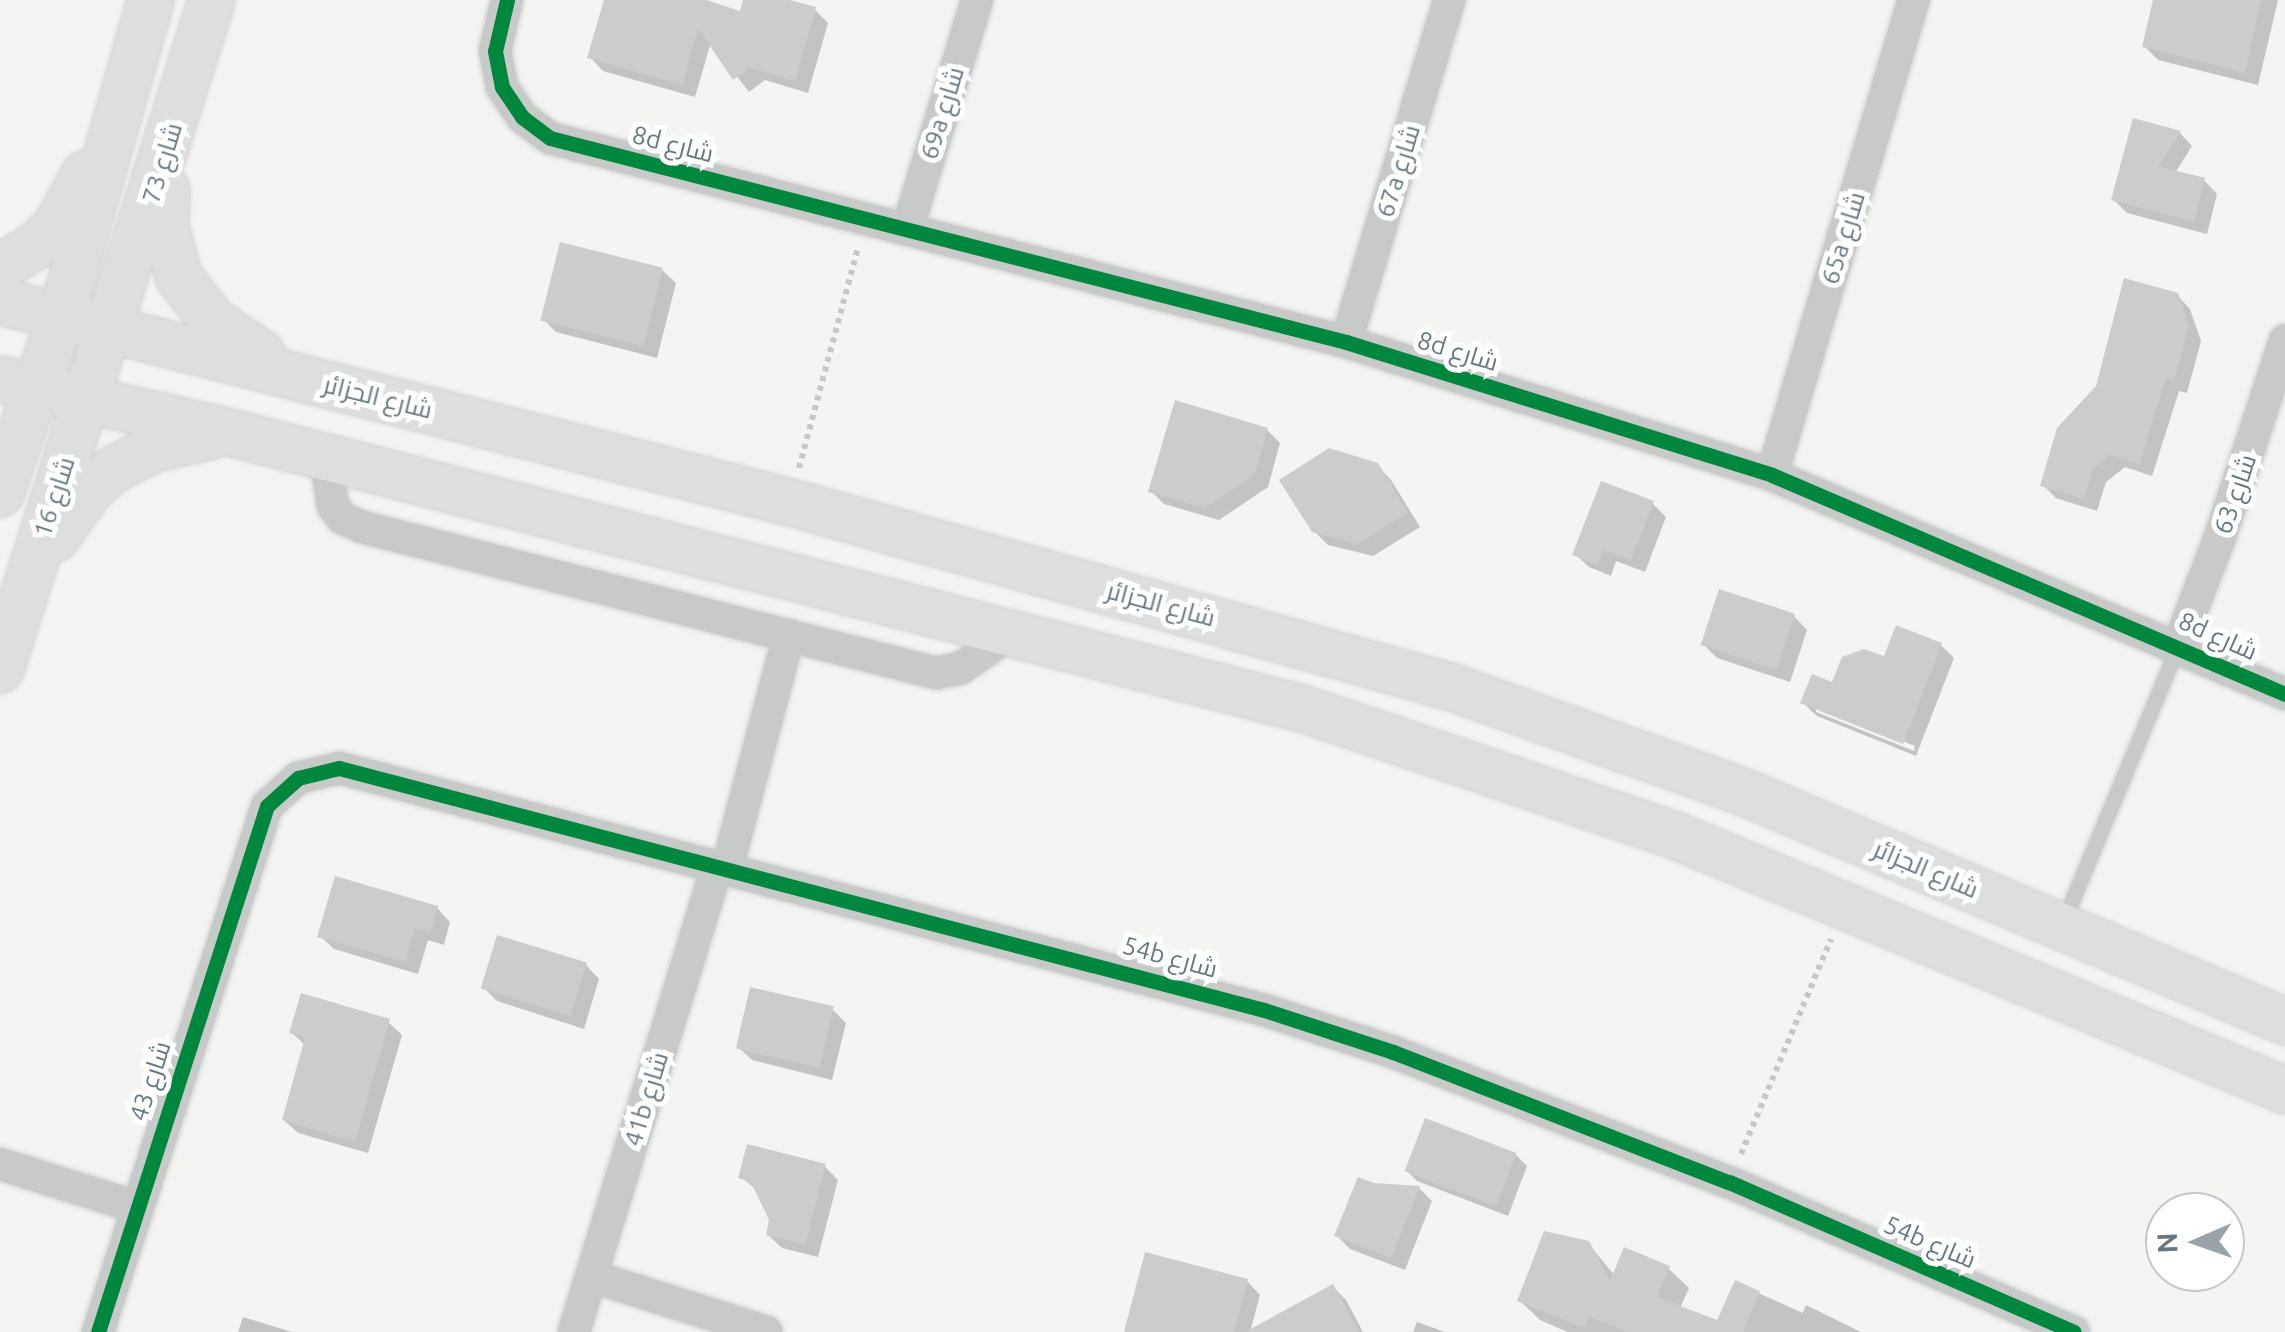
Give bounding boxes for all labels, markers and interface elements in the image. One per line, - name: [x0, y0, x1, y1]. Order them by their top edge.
- street label: 69a شارع: [914, 63, 970, 163]
- street label: شارع 73: [136, 119, 188, 207]
- street label: 8d شارع: [629, 119, 717, 169]
- street label: 67a شارع: [1370, 121, 1426, 221]
- street label: 65a شارع: [1815, 188, 1871, 288]
- street label: 8d شارع: [1414, 325, 1502, 377]
- street label: شارع الجزائر: [320, 369, 436, 425]
- street label: شارع 63: [2207, 450, 2263, 538]
- street label: شارع 16: [27, 453, 81, 541]
- street label: شارع الجزائر: [1103, 575, 1219, 633]
- street label: 8d شارع: [2174, 605, 2262, 667]
- street label: شارع الجزائر: [1869, 833, 1983, 905]
- street label: 54b شارع: [1119, 930, 1221, 984]
- street label: شارع 43: [123, 1037, 177, 1125]
- street label: 41b شارع: [617, 1048, 675, 1150]
- north arrow: [2145, 1192, 2245, 1292]
- street label: 54b شارع: [1880, 1209, 1980, 1275]
- text: N: [2151, 1232, 2182, 1254]

